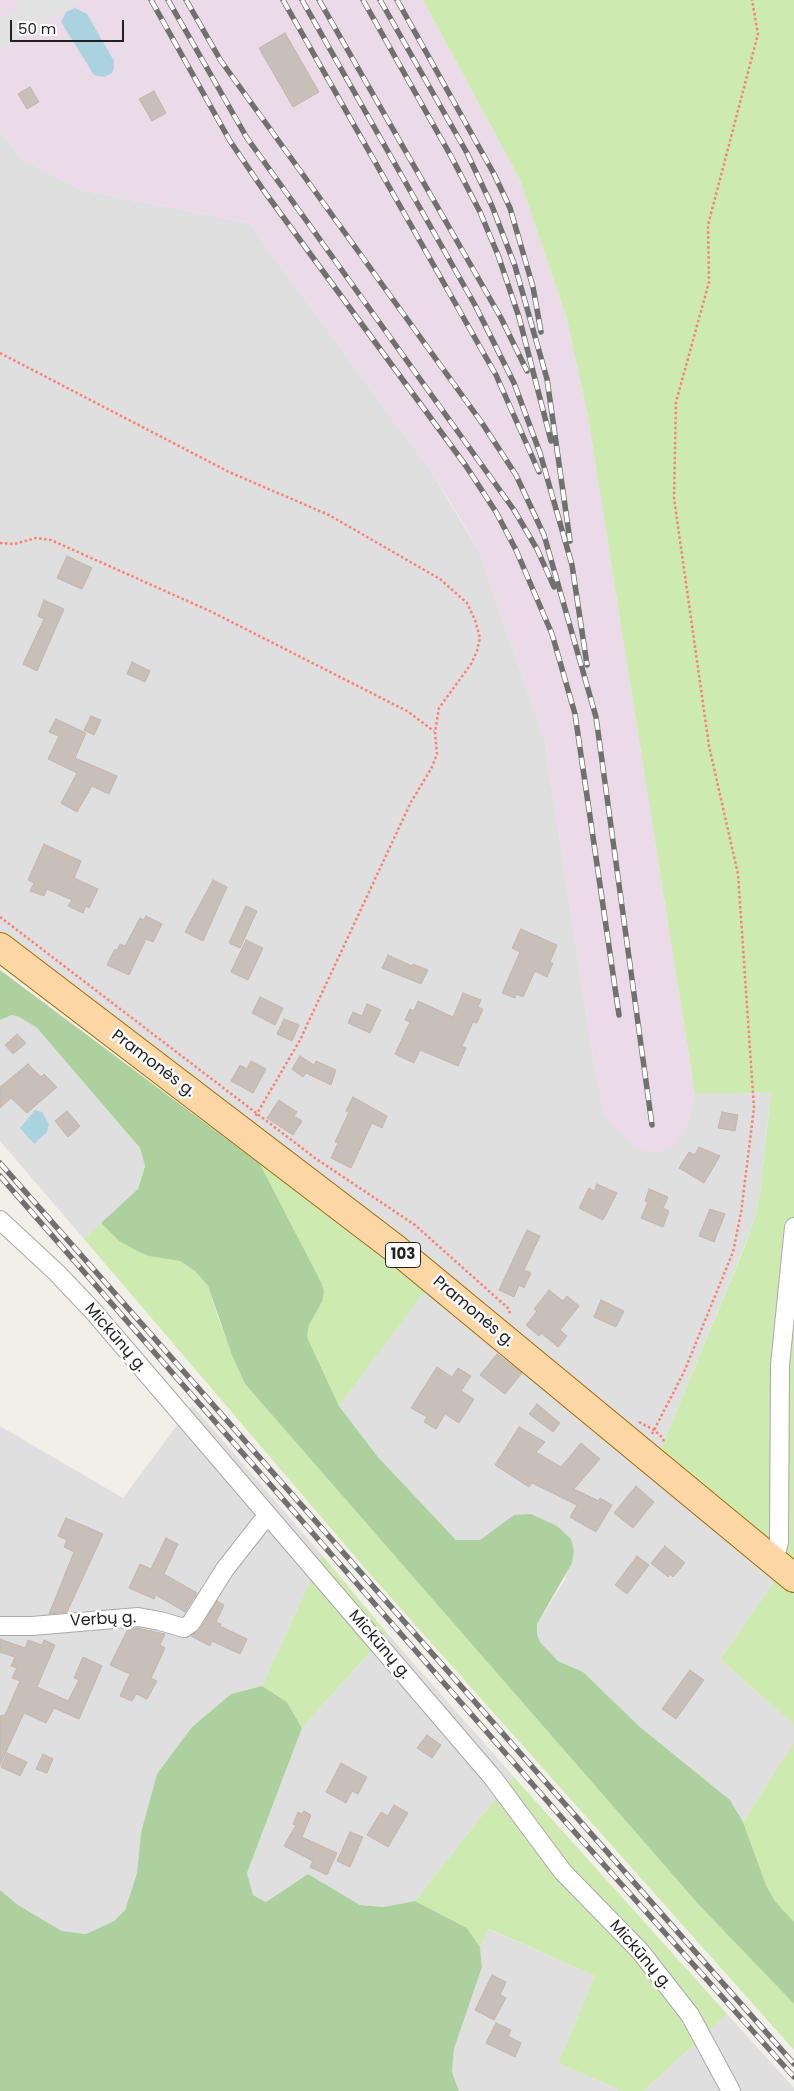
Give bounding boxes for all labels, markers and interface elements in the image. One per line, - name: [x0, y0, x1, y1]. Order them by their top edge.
- scale bar: [12, 10, 126, 42]
- text: 50 m: [18, 18, 56, 39]
- street label: Pramonės g.: [107, 1026, 199, 1102]
- road number: 103: [386, 1242, 420, 1268]
- street label: Pramonės g.: [429, 1273, 517, 1351]
- street label: Mickūnų g.: [80, 1300, 150, 1376]
- street label: Mickūnų g.: [344, 1607, 414, 1683]
- street label: Verbų g.: [69, 1609, 137, 1631]
- street label: Mickūnų g.: [605, 1917, 675, 1993]

